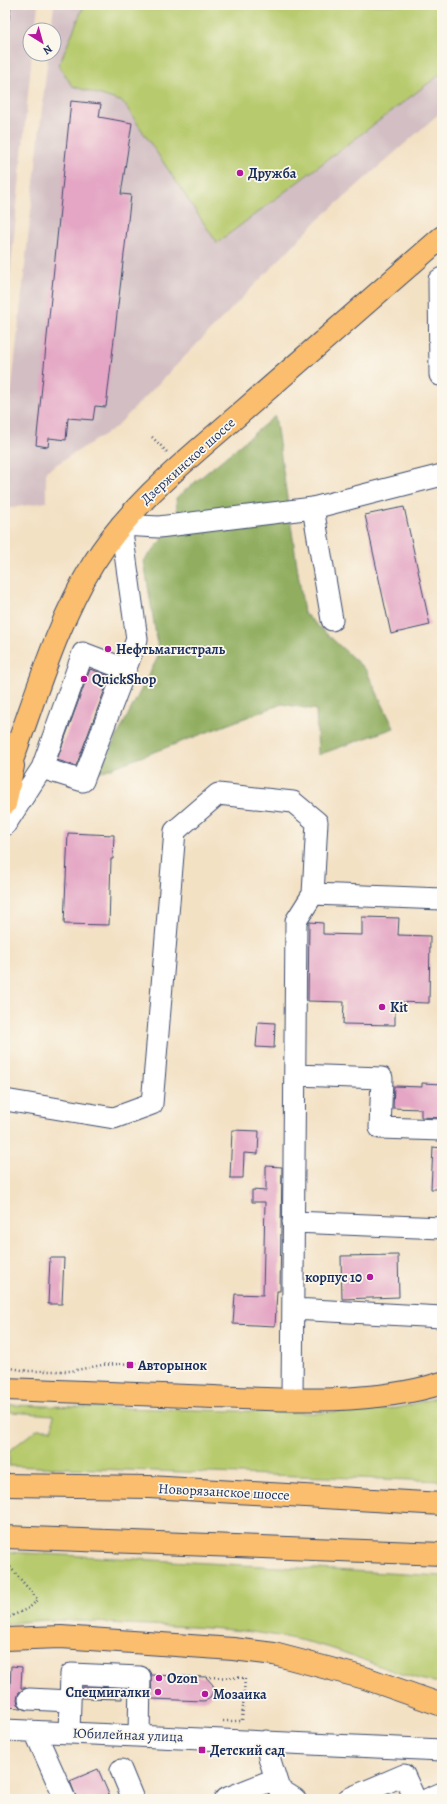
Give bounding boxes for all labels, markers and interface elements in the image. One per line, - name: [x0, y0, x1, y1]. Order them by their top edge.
- north arrow: [22, 22, 62, 62]
- text: N: [40, 41, 55, 58]
- place label: Дружба: [248, 164, 297, 183]
- marker: Дружба: [235, 168, 245, 178]
- street label: Дзержинское шоссе: [137, 413, 239, 509]
- place label: Нефтьмагистраль: [116, 640, 226, 659]
- marker: Нефтьмагистраль: [103, 644, 113, 654]
- place label: QuickShop: [92, 670, 157, 689]
- marker: QuickShop: [79, 674, 89, 684]
- place label: Kit: [390, 998, 408, 1017]
- marker: Kit: [377, 1002, 387, 1012]
- place label: корпус 10: [305, 1268, 362, 1287]
- marker: корпус 10: [365, 1272, 375, 1282]
- place label: Авторынок: [137, 1356, 208, 1375]
- marker: Авторынок: [125, 1360, 135, 1370]
- street label: Новорязанское шоссе: [158, 1479, 290, 1505]
- place label: Ozon: [167, 1669, 198, 1688]
- marker: Ozon: [154, 1673, 164, 1683]
- place label: Спецмигалки: [66, 1683, 150, 1702]
- place label: Мозаика: [213, 1685, 267, 1704]
- marker: Спецмигалки: [153, 1687, 163, 1697]
- marker: Мозаика: [200, 1689, 210, 1699]
- street label: Юбилейная улица: [72, 1724, 184, 1746]
- place label: Детский сад: [210, 1741, 285, 1760]
- marker: Детский сад: [197, 1745, 207, 1755]

